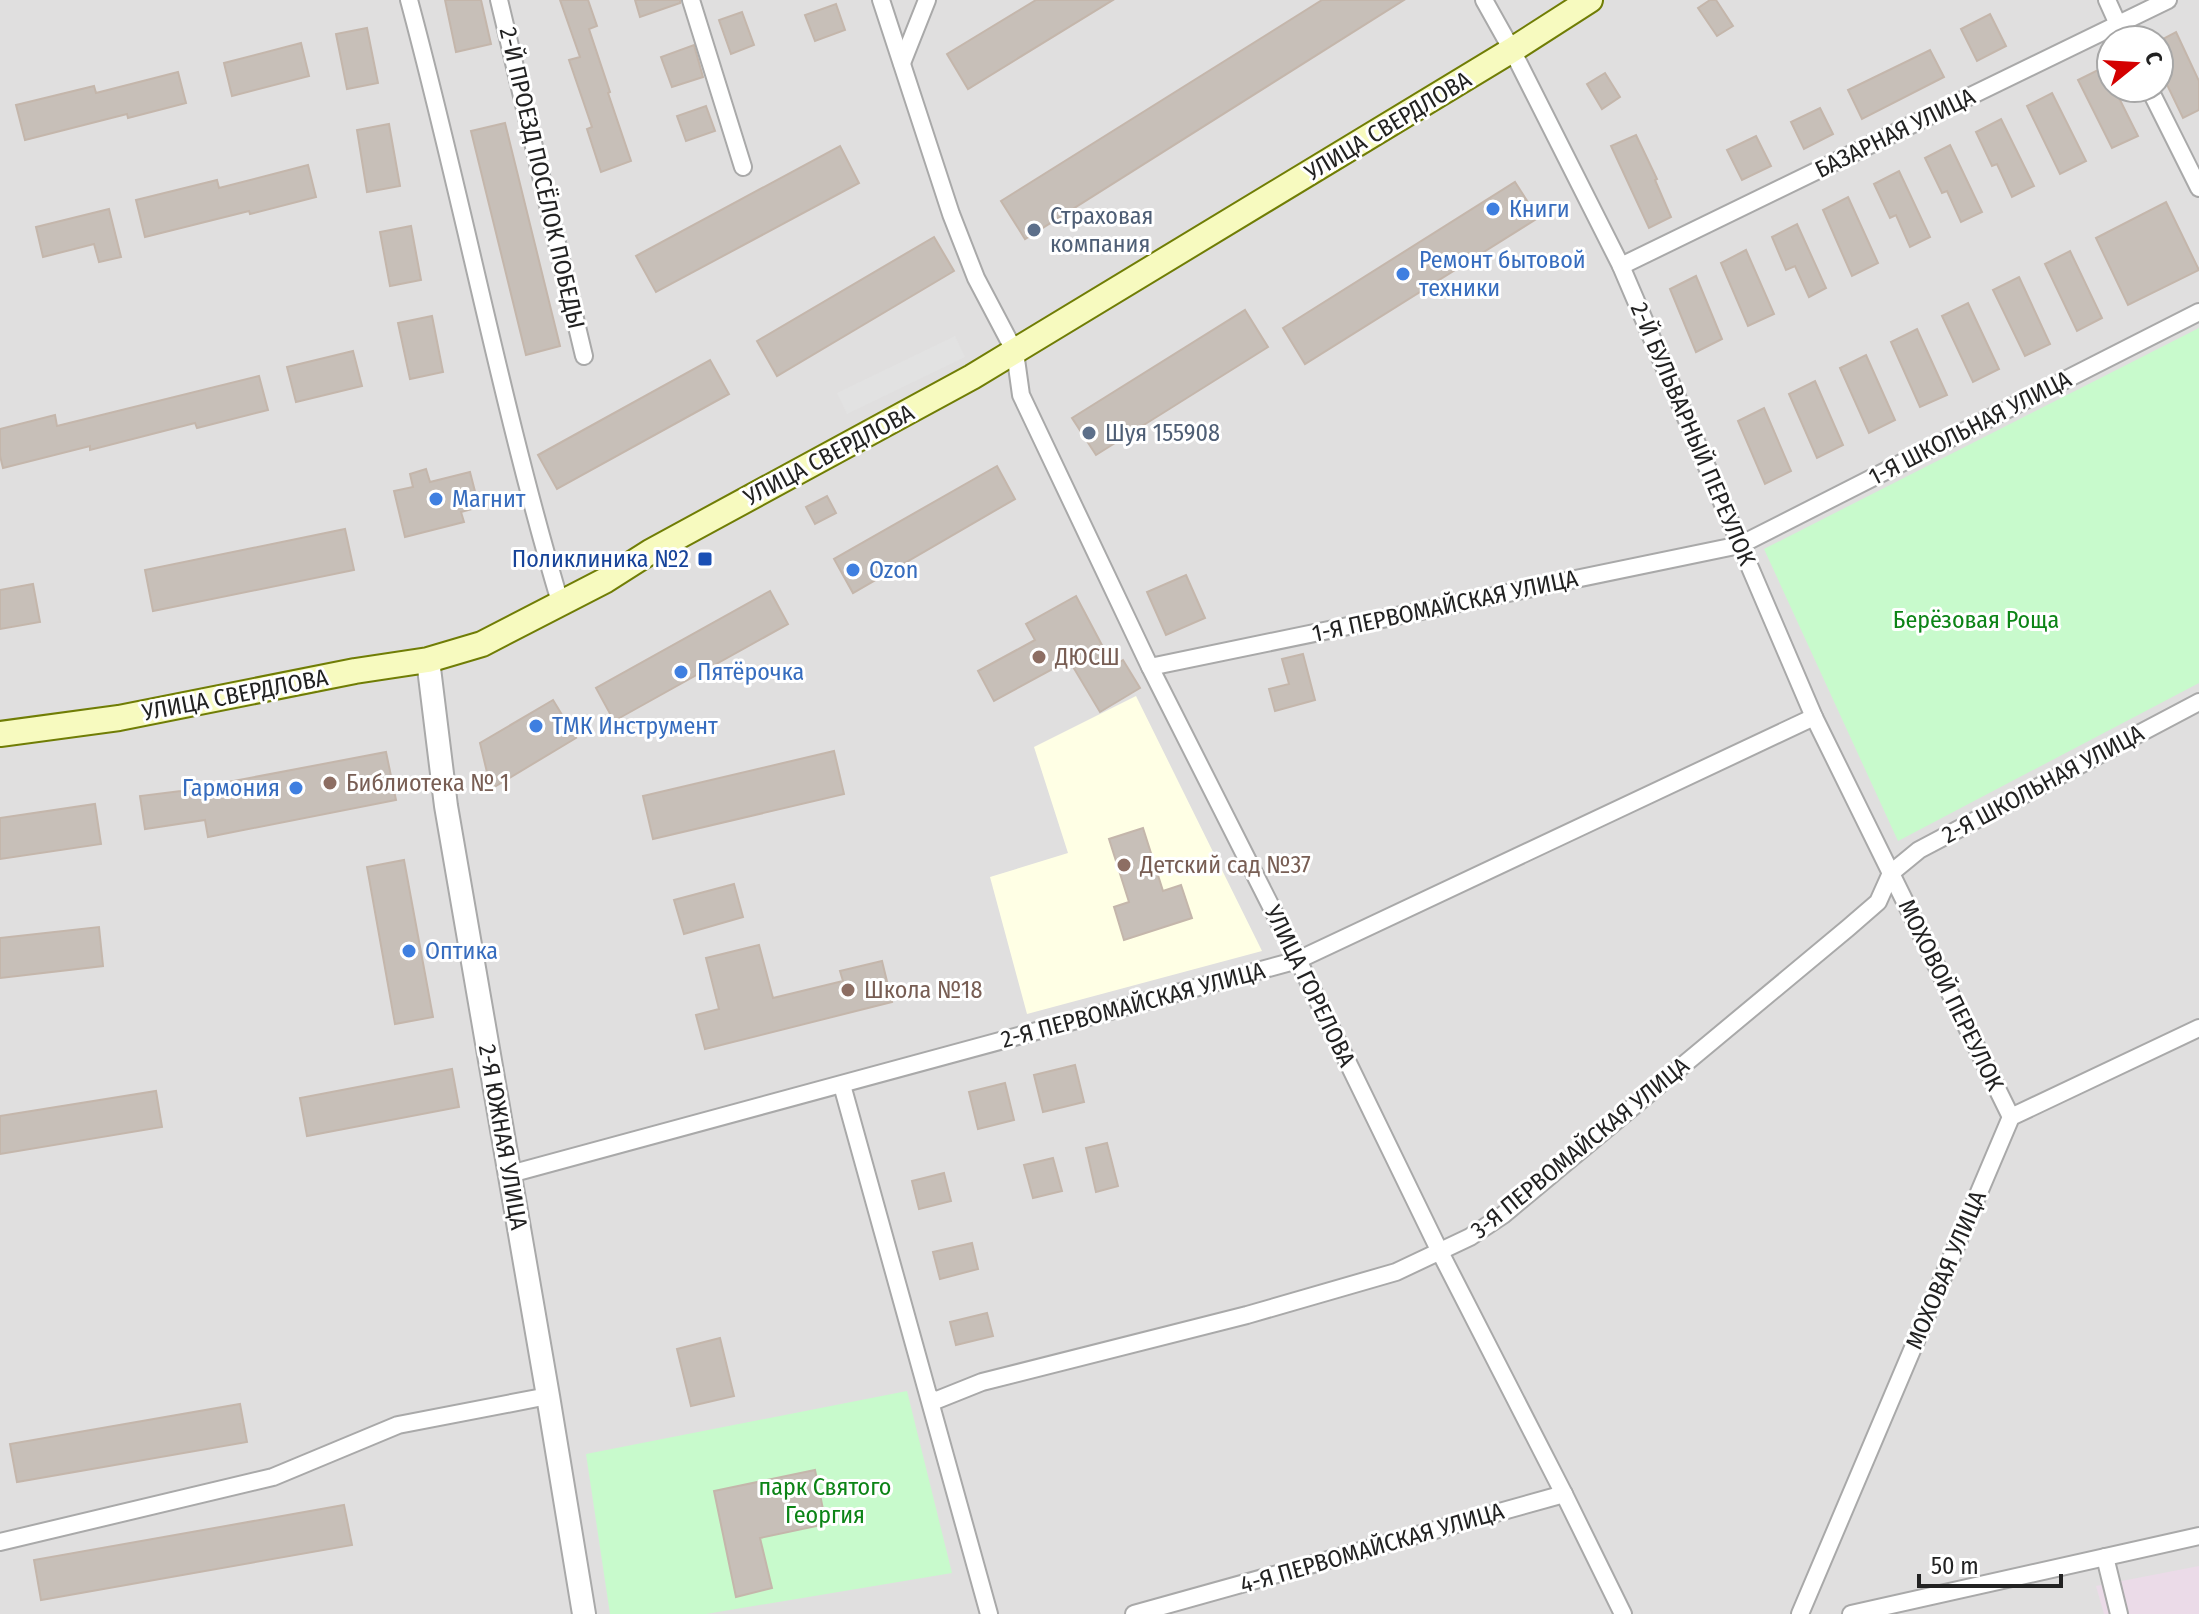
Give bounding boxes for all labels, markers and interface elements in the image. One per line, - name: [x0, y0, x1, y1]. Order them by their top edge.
- north arrow: [2095, 24, 2175, 104]
- street label: 2-Й ПРОЕЗД ПОСЁЛОК ПОБЕДЫ: [494, 25, 590, 331]
- text: С: [2139, 48, 2168, 68]
- street label: УЛИЦА СВЕРДЛОВА: [1299, 65, 1476, 187]
- street label: БАЗАРНАЯ УЛИЦА: [1811, 82, 1980, 184]
- place label: Книги: [1509, 195, 1570, 223]
- marker: Книги: [1484, 200, 1502, 218]
- place label: Страховая компания: [1050, 202, 1153, 258]
- marker: Страховая компания: [1025, 221, 1043, 239]
- place label: Ремонт бытовой техники: [1419, 246, 1586, 302]
- marker: Ремонт бытовой техники: [1394, 265, 1412, 283]
- street label: 2-Й БУЛЬВАРНЫЙ ПЕРЕУЛОК: [1625, 298, 1761, 570]
- street label: 1-Я ШКОЛЬНАЯ УЛИЦА: [1864, 365, 2076, 491]
- street label: УЛИЦА СВЕРДЛОВА: [738, 398, 919, 512]
- place label: Шуя 155908: [1105, 419, 1220, 447]
- marker: Шуя 155908: [1080, 424, 1098, 442]
- place label: Магнит: [452, 485, 526, 513]
- marker: Магнит: [427, 490, 445, 508]
- place label: Поликлиника №2: [512, 545, 689, 573]
- marker: Поликлиника №2: [696, 550, 714, 568]
- place label: Ozon: [869, 556, 918, 584]
- marker: Ozon: [844, 561, 862, 579]
- street label: 1-Я ПЕРВОМАЙСКАЯ УЛИЦА: [1310, 564, 1581, 648]
- park label: Берёзовая Роща: [1893, 606, 2059, 634]
- place label: ДЮСШ: [1054, 643, 1120, 671]
- marker: ДЮСШ: [1030, 648, 1048, 666]
- place label: Пятёрочка: [697, 658, 804, 686]
- street label: УЛИЦА СВЕРДЛОВА: [139, 663, 331, 727]
- marker: Пятёрочка: [672, 663, 690, 681]
- place label: ТМК Инструмент: [552, 712, 718, 740]
- marker: ТМК Инструмент: [527, 717, 545, 735]
- street label: 2-Я ШКОЛЬНАЯ УЛИЦА: [1937, 719, 2149, 849]
- place label: Библиотека № 1: [346, 769, 509, 797]
- place label: Гармония: [182, 774, 280, 802]
- marker: Библиотека № 1: [321, 774, 339, 792]
- marker: Гармония: [287, 779, 305, 797]
- place label: Детский сад №37: [1139, 851, 1311, 879]
- marker: Детский сад №37: [1115, 856, 1133, 874]
- street label: МОХОВОЙ ПЕРЕУЛОК: [1893, 895, 2009, 1095]
- street label: УЛИЦА ГОРЕЛОВА: [1258, 900, 1361, 1072]
- place label: Оптика: [425, 937, 498, 965]
- marker: Оптика: [400, 942, 418, 960]
- street label: 2-Я ПЕРВОМАЙСКАЯ УЛИЦА: [998, 956, 1268, 1054]
- place label: Школа №18: [864, 976, 982, 1004]
- marker: Школа №18: [839, 981, 857, 999]
- street label: 2-Я ЮЖНАЯ УЛИЦА: [473, 1042, 533, 1232]
- street label: 3-Я ПЕРВОМАЙСКАЯ УЛИЦА: [1465, 1051, 1695, 1244]
- street label: МОХОВАЯ УЛИЦА: [1900, 1186, 1992, 1353]
- park label: парк Святого Георгия: [759, 1473, 891, 1529]
- street label: 4-Я ПЕРВОМАЙСКАЯ УЛИЦА: [1237, 1497, 1507, 1599]
- scale bar: [1919, 1538, 2061, 1588]
- text: 50 m: [1931, 1552, 1979, 1580]

